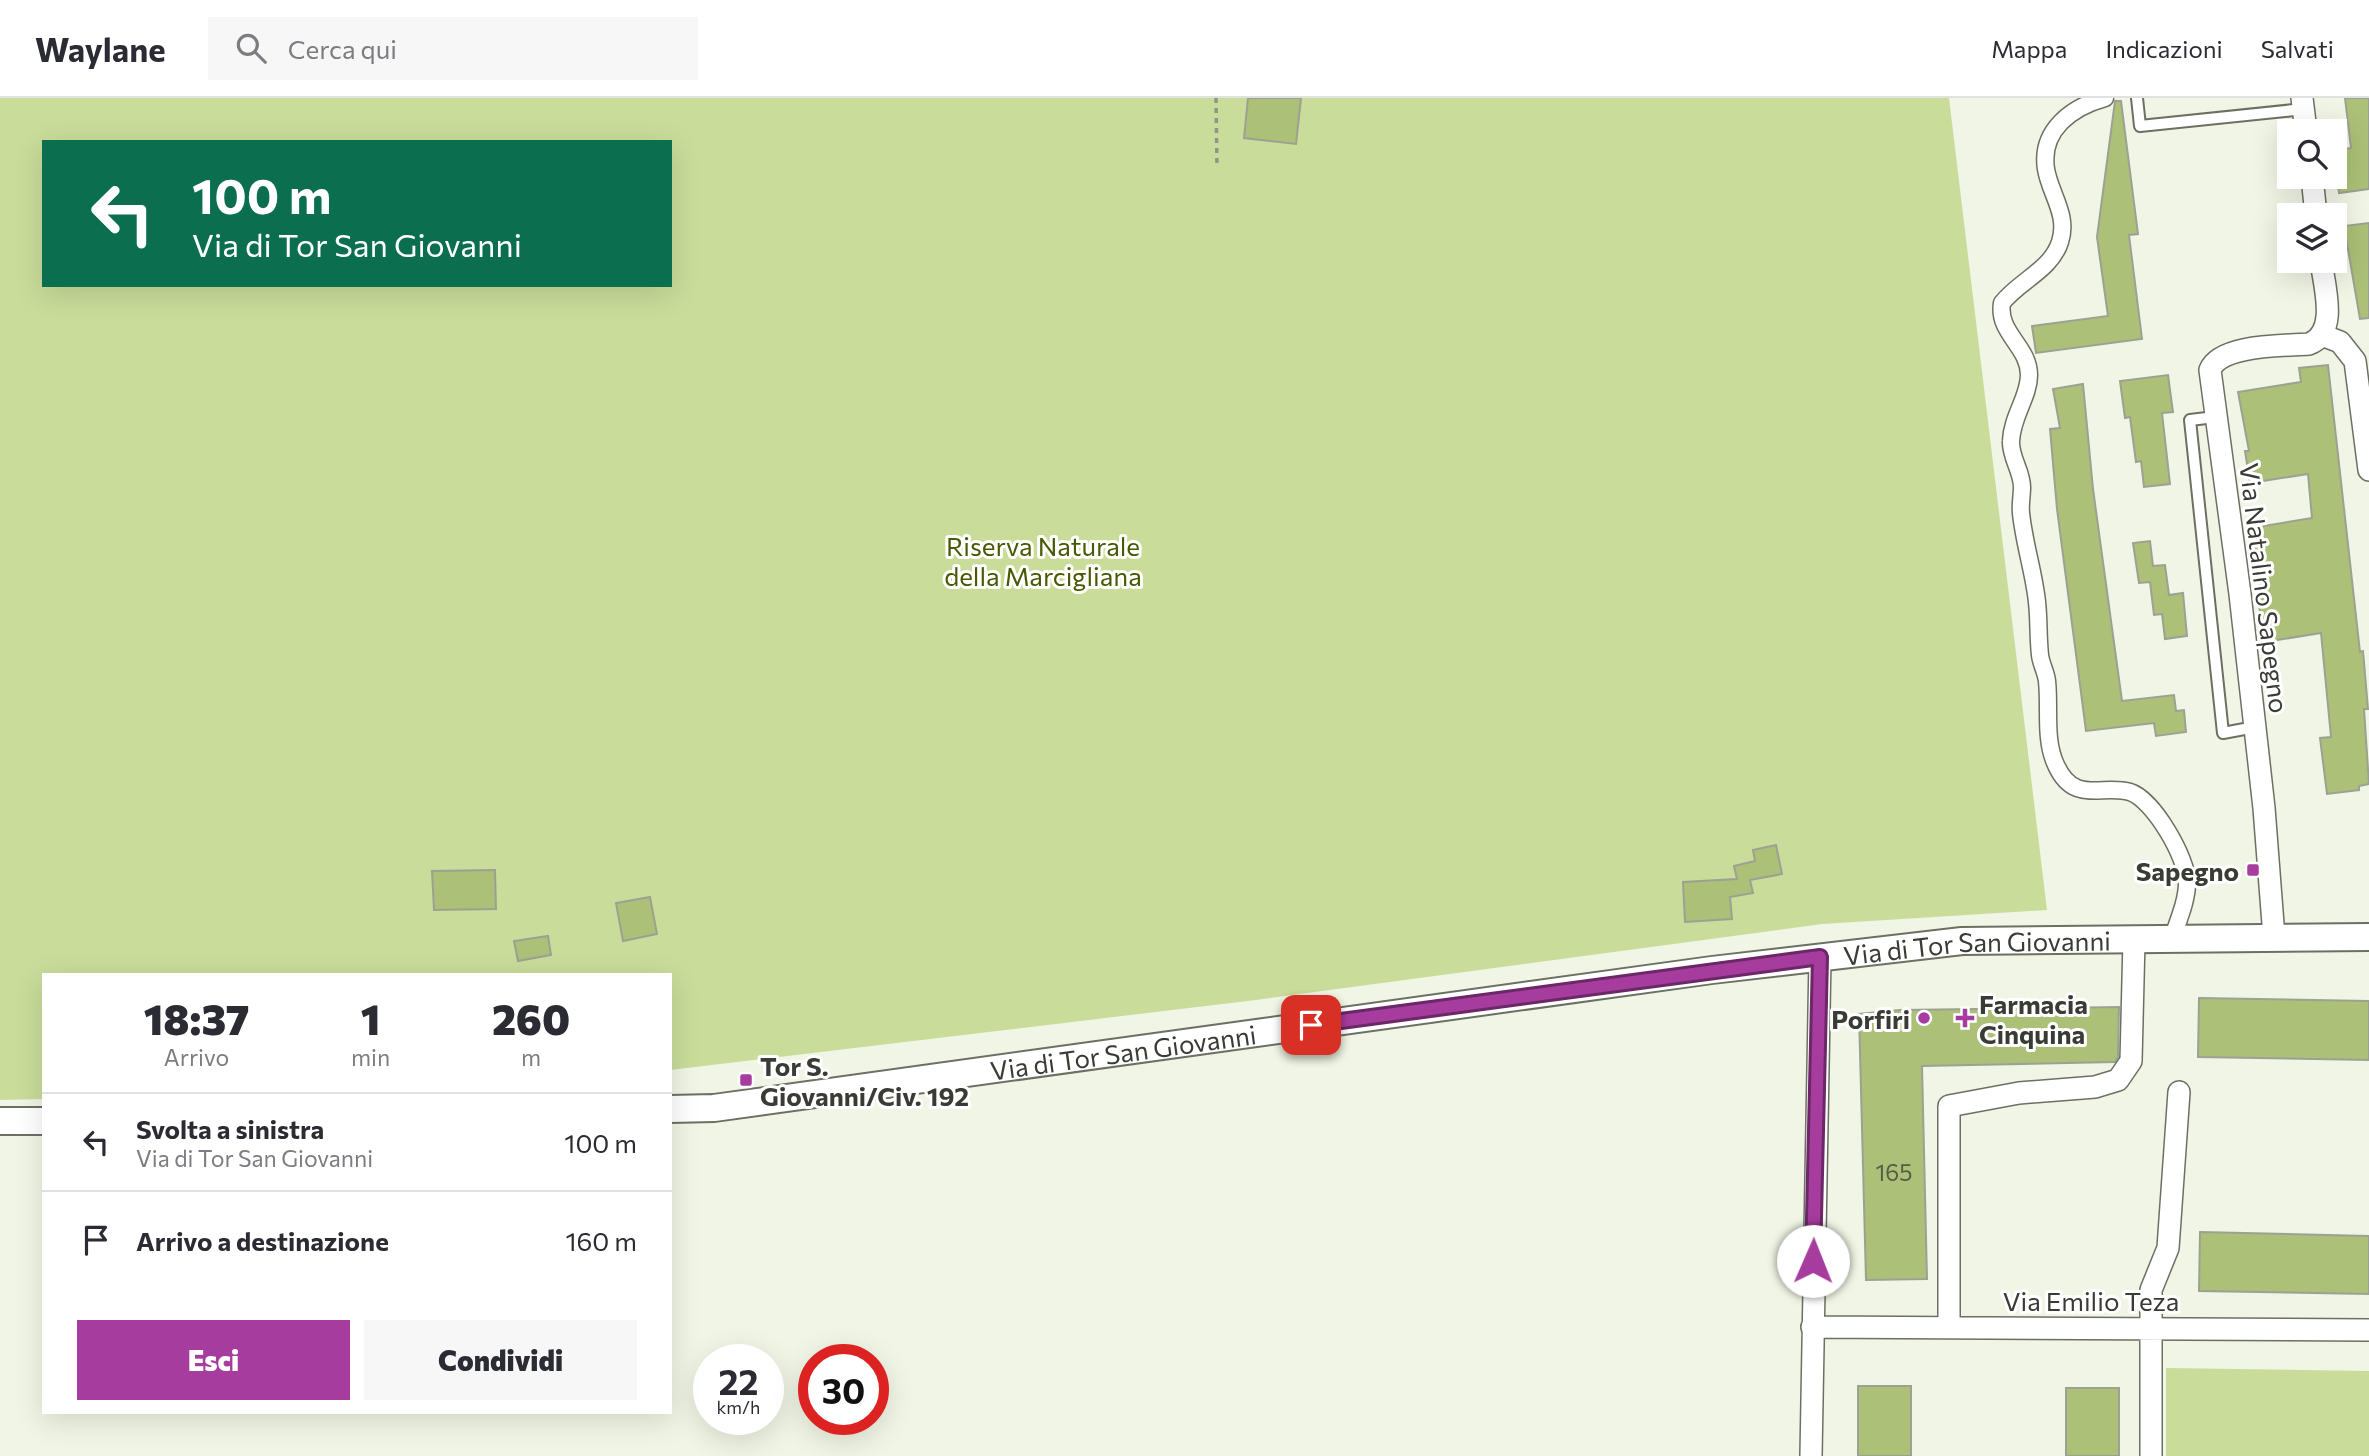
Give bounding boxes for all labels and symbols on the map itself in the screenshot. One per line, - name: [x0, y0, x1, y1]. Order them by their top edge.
- street label: Via Natalino Sapegno: [2234, 461, 2296, 715]
- park label: Riserva Naturale della Marcigliana: [944, 530, 1142, 591]
- place label: Sapegno: [2136, 855, 2239, 886]
- marker: Sapegno: [2245, 862, 2261, 878]
- street label: Via di Tor San Giovanni: [1842, 924, 2111, 970]
- place label: Farmacia Cinquina: [1979, 988, 2088, 1049]
- pin: [1281, 995, 1341, 1055]
- place label: Porfiri: [1831, 1003, 1910, 1034]
- marker: Porfiri: [1916, 1010, 1932, 1026]
- marker: Farmacia Cinquina: [1957, 1010, 1973, 1026]
- street label: Via di Tor San Giovanni: [988, 1018, 1258, 1085]
- place label: Tor S. Giovanni/Civ. 192: [760, 1050, 969, 1111]
- marker: Tor S. Giovanni/Civ. 192: [738, 1072, 754, 1088]
- house number: 165: [1875, 1158, 1913, 1186]
- position arrow: [1776, 1224, 1850, 1298]
- street label: Via Emilio Teza: [2003, 1285, 2179, 1316]
- speed limit sign: 30: [798, 1344, 889, 1435]

